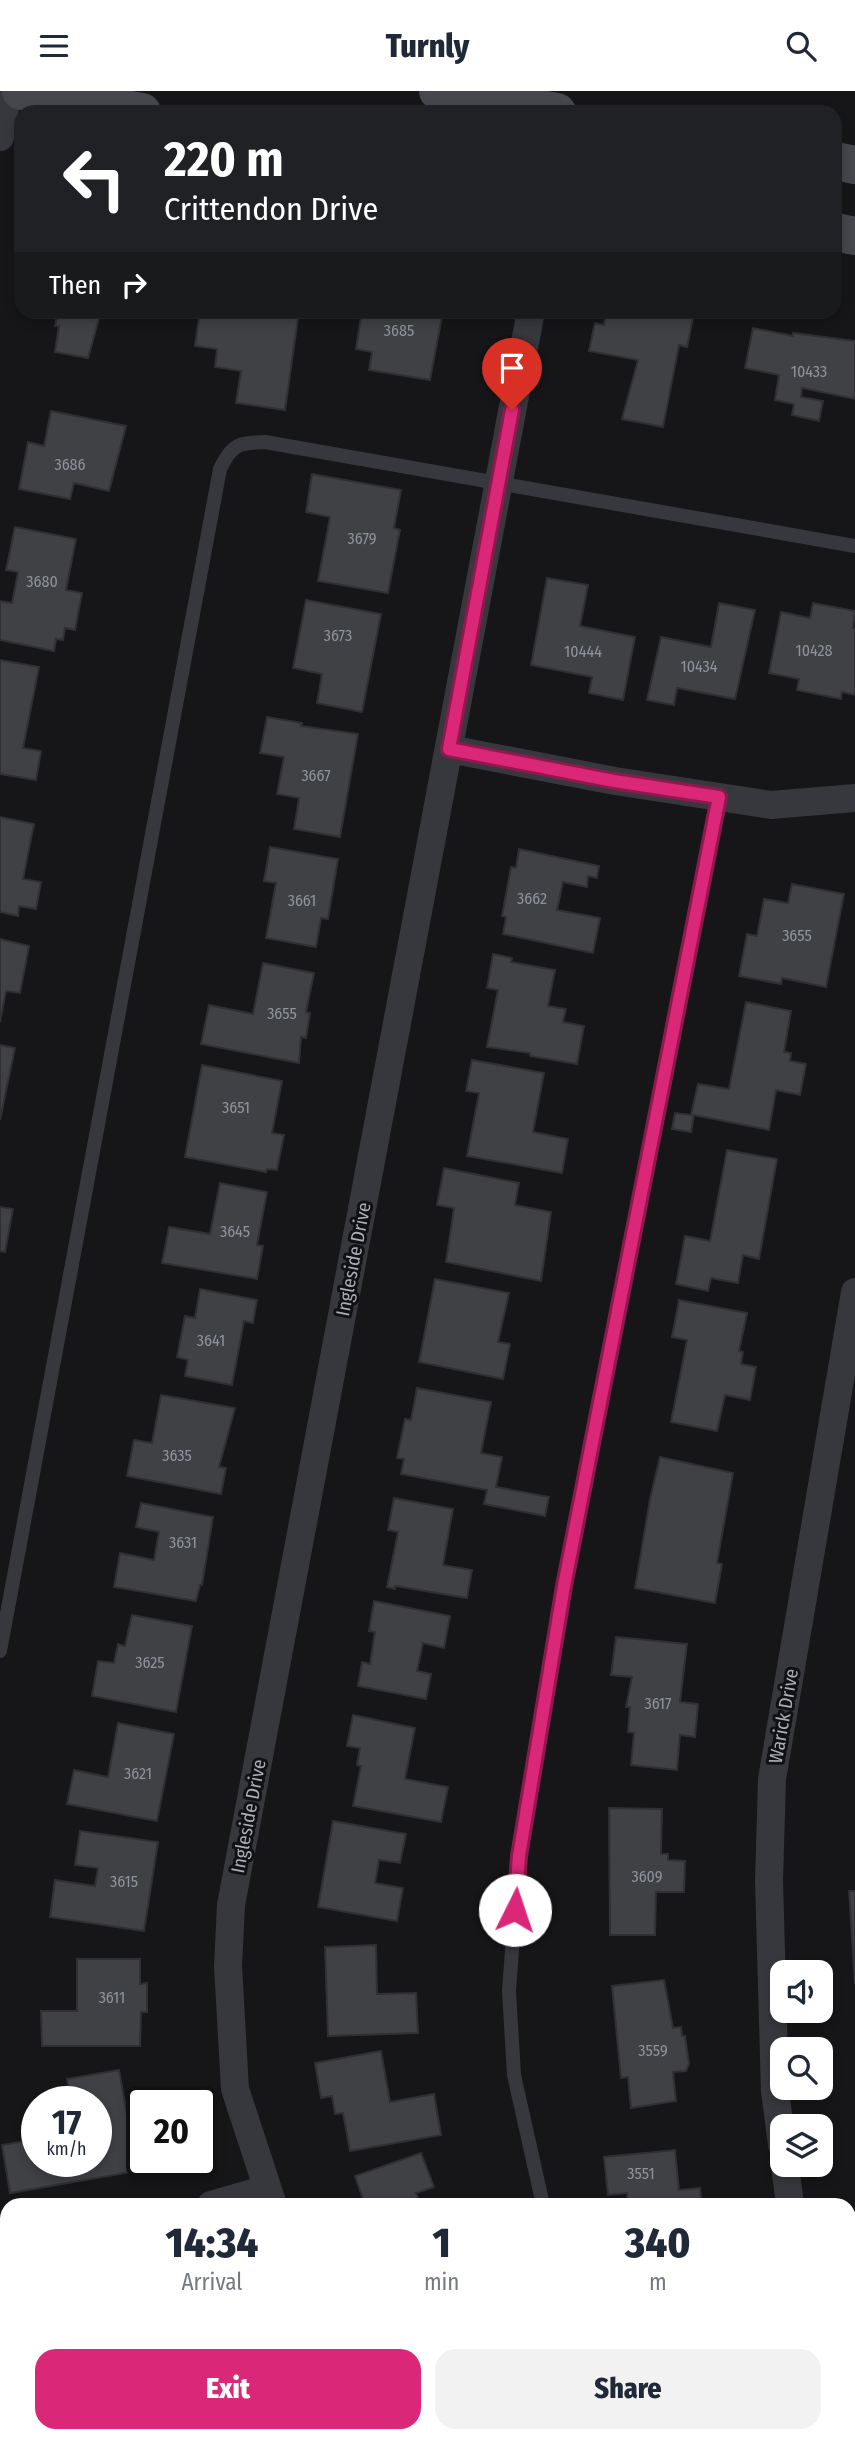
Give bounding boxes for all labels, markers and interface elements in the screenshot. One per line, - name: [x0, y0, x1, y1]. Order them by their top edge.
- icon: menu: [35, 27, 73, 65]
- text: Turnly: [386, 27, 469, 65]
- icon: search: [782, 27, 820, 65]
- text: 220 m: [164, 130, 284, 189]
- icon: left: [49, 133, 140, 224]
- text: Crittendon Drive: [164, 190, 378, 228]
- icon: right: [115, 266, 153, 304]
- text: Then: [49, 270, 101, 301]
- house number: 3685: [384, 321, 414, 340]
- pin: [482, 338, 542, 410]
- icon: arrive: [493, 349, 531, 387]
- house number: 10433: [791, 362, 827, 381]
- house number: 3686: [54, 455, 86, 474]
- house number: 3679: [348, 529, 377, 548]
- house number: 3680: [26, 572, 58, 591]
- house number: 3673: [324, 626, 352, 645]
- house number: 10428: [795, 641, 833, 660]
- house number: 10444: [564, 642, 602, 661]
- house number: 10434: [681, 657, 718, 676]
- house number: 3667: [301, 766, 331, 785]
- house number: 3662: [517, 889, 547, 908]
- house number: 3661: [288, 891, 316, 910]
- house number: 3655: [782, 926, 812, 945]
- house number: 3655: [267, 1004, 297, 1023]
- house number: 3651: [222, 1098, 250, 1117]
- street label: Ingleside Drive: [331, 1200, 376, 1318]
- house number: 3645: [220, 1222, 250, 1241]
- house number: 3641: [197, 1331, 225, 1350]
- house number: 3635: [162, 1446, 192, 1465]
- house number: 3631: [169, 1533, 197, 1552]
- house number: 3625: [135, 1653, 165, 1672]
- street label: Warick Drive: [764, 1667, 803, 1765]
- house number: 3617: [644, 1694, 672, 1713]
- street label: Ingleside Drive: [226, 1757, 271, 1875]
- house number: 3621: [124, 1764, 152, 1783]
- house number: 3609: [631, 1867, 663, 1886]
- house number: 3615: [110, 1872, 138, 1891]
- position arrow: [478, 1873, 552, 1947]
- map controls: [770, 1960, 833, 2177]
- button: sound: [770, 1960, 833, 2023]
- house number: 3611: [99, 1988, 125, 2007]
- button: search: [770, 2037, 833, 2100]
- house number: 3559: [638, 2041, 668, 2060]
- speed limit sign: 20: [126, 2086, 217, 2177]
- text: 17: [52, 2101, 81, 2143]
- button: layers: [770, 2114, 833, 2177]
- text: km/h: [46, 2138, 87, 2160]
- house number: 3551: [627, 2164, 655, 2183]
- text: 14:34: [166, 2218, 258, 2268]
- text: 1: [433, 2218, 451, 2268]
- text: 340: [625, 2218, 690, 2268]
- text: Arrival: [181, 2268, 242, 2296]
- text: min: [424, 2268, 459, 2296]
- text: m: [649, 2268, 667, 2296]
- button: Exit: [35, 2349, 421, 2429]
- button: Share: [435, 2349, 821, 2429]

